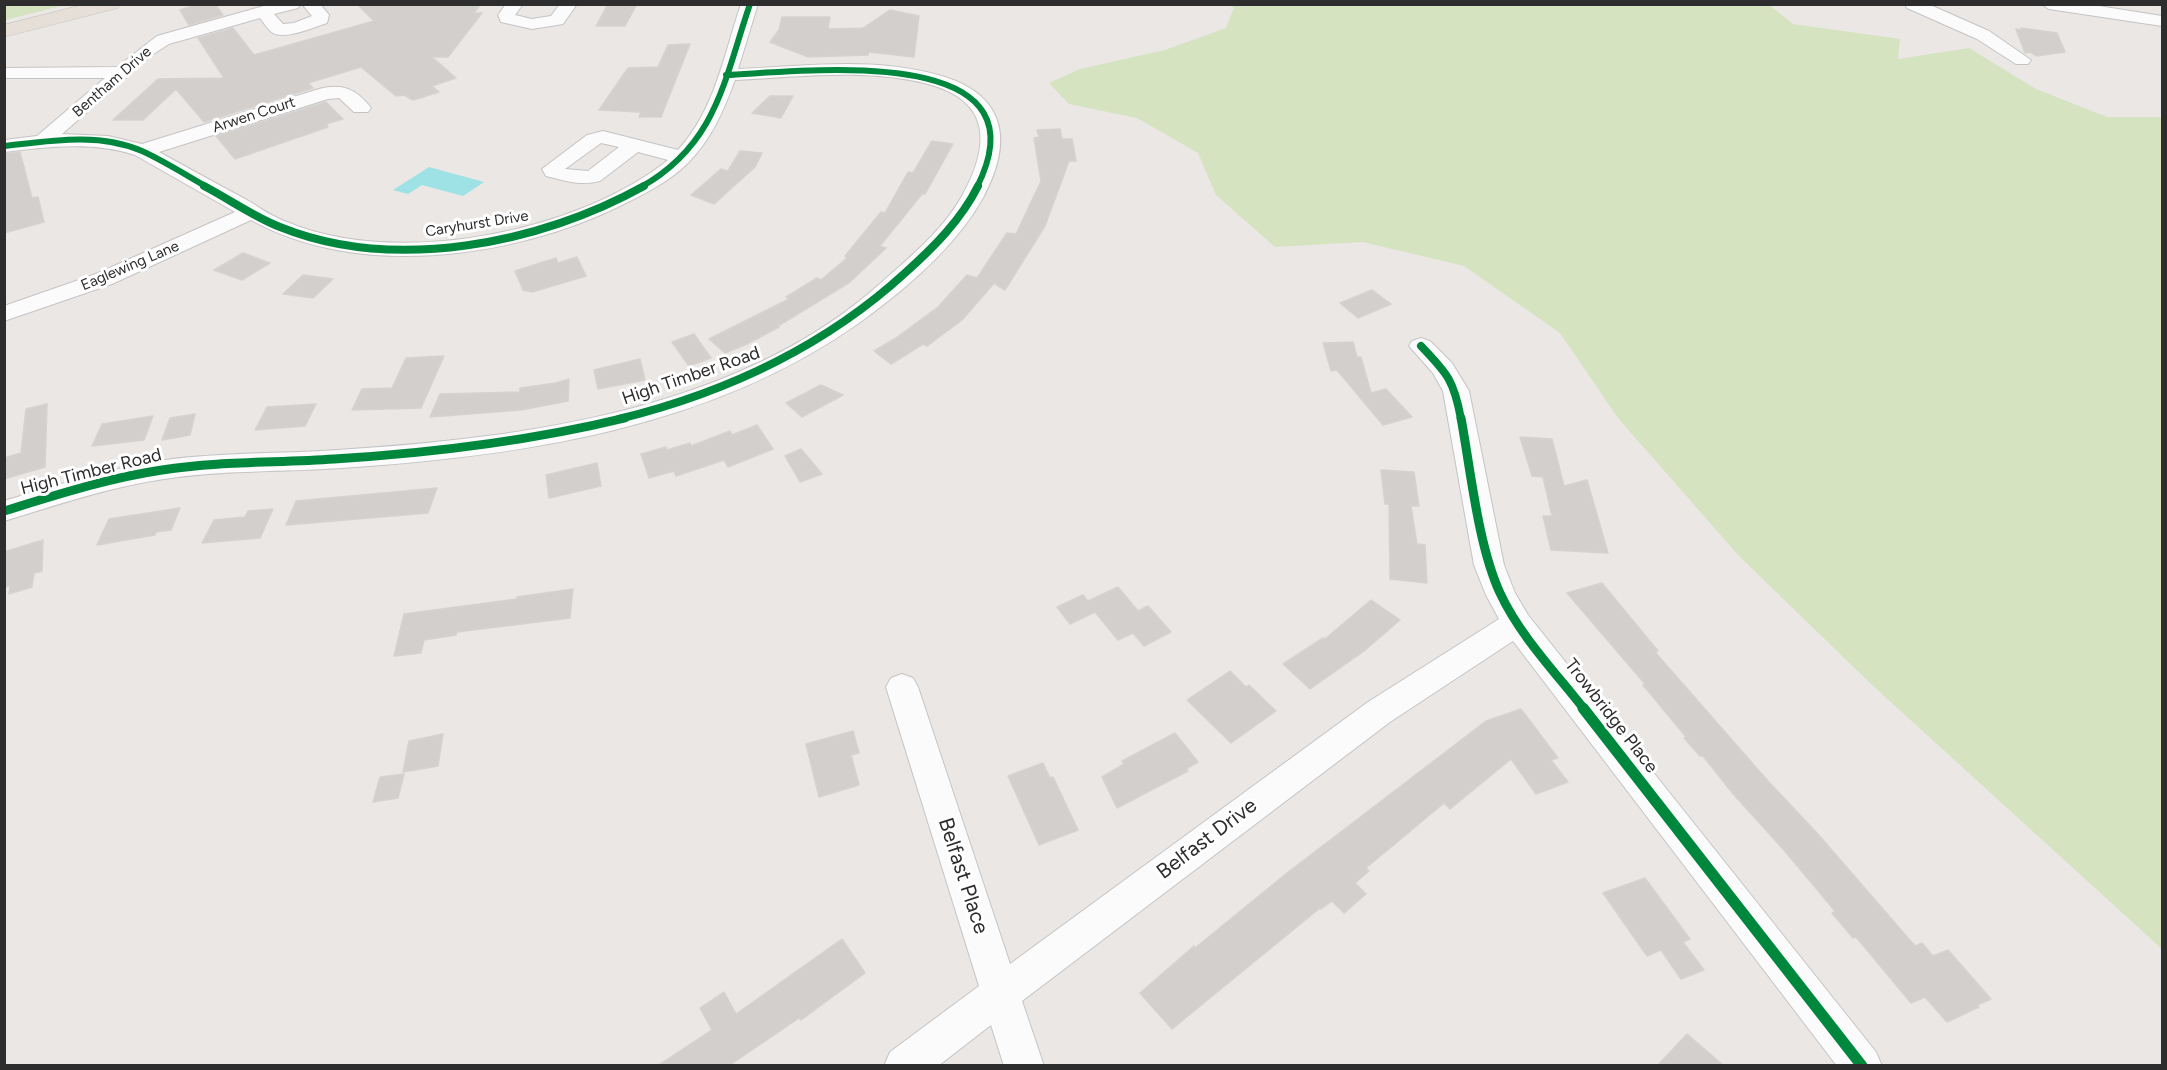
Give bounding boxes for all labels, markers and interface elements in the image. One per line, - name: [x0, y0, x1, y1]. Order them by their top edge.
- street label: Bentham Drive: [69, 43, 155, 121]
- street label: Arwen Court: [210, 93, 298, 137]
- street label: Caryhurst Drive: [424, 207, 530, 241]
- street label: Eaglewing Lane: [78, 237, 182, 295]
- street label: High Timber Road: [619, 342, 763, 410]
- street label: High Timber Road: [18, 444, 164, 500]
- street label: Trowbridge Place: [1560, 655, 1662, 777]
- street label: Belfast Drive: [1152, 793, 1262, 885]
- street label: Belfast Place: [932, 815, 994, 937]

